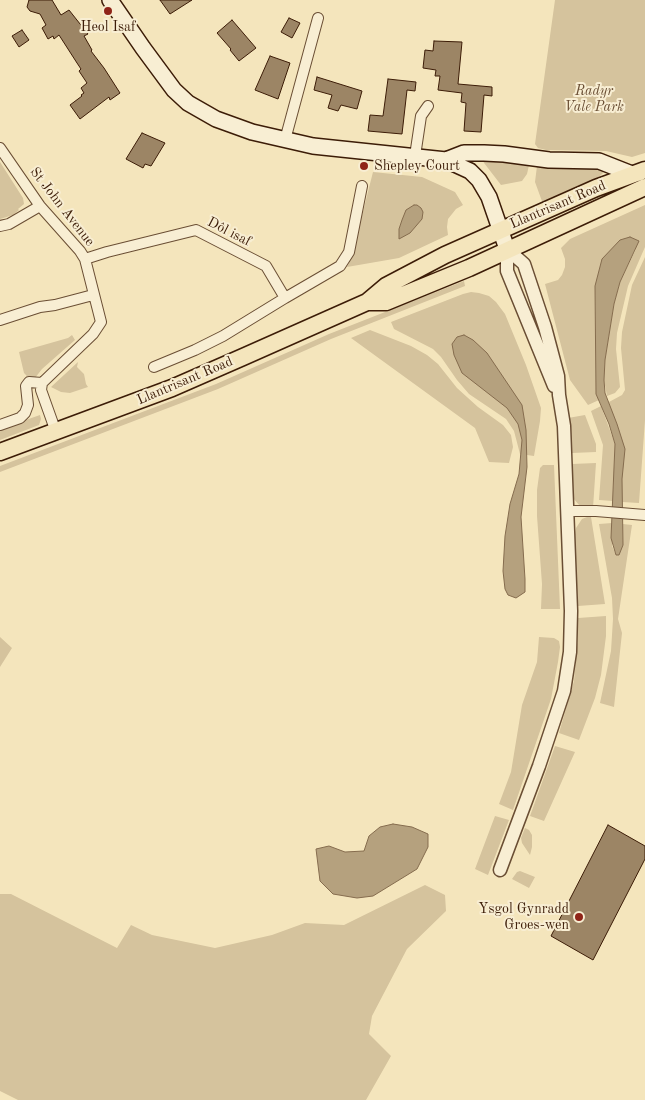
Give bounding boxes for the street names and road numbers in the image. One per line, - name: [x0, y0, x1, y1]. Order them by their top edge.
- street label: St John Avenue: [26, 164, 98, 250]
- street label: Llantrisant Road: [507, 177, 609, 233]
- street label: Dôl isaf: [204, 214, 254, 250]
- street label: Llantrisant Road: [134, 353, 236, 409]

